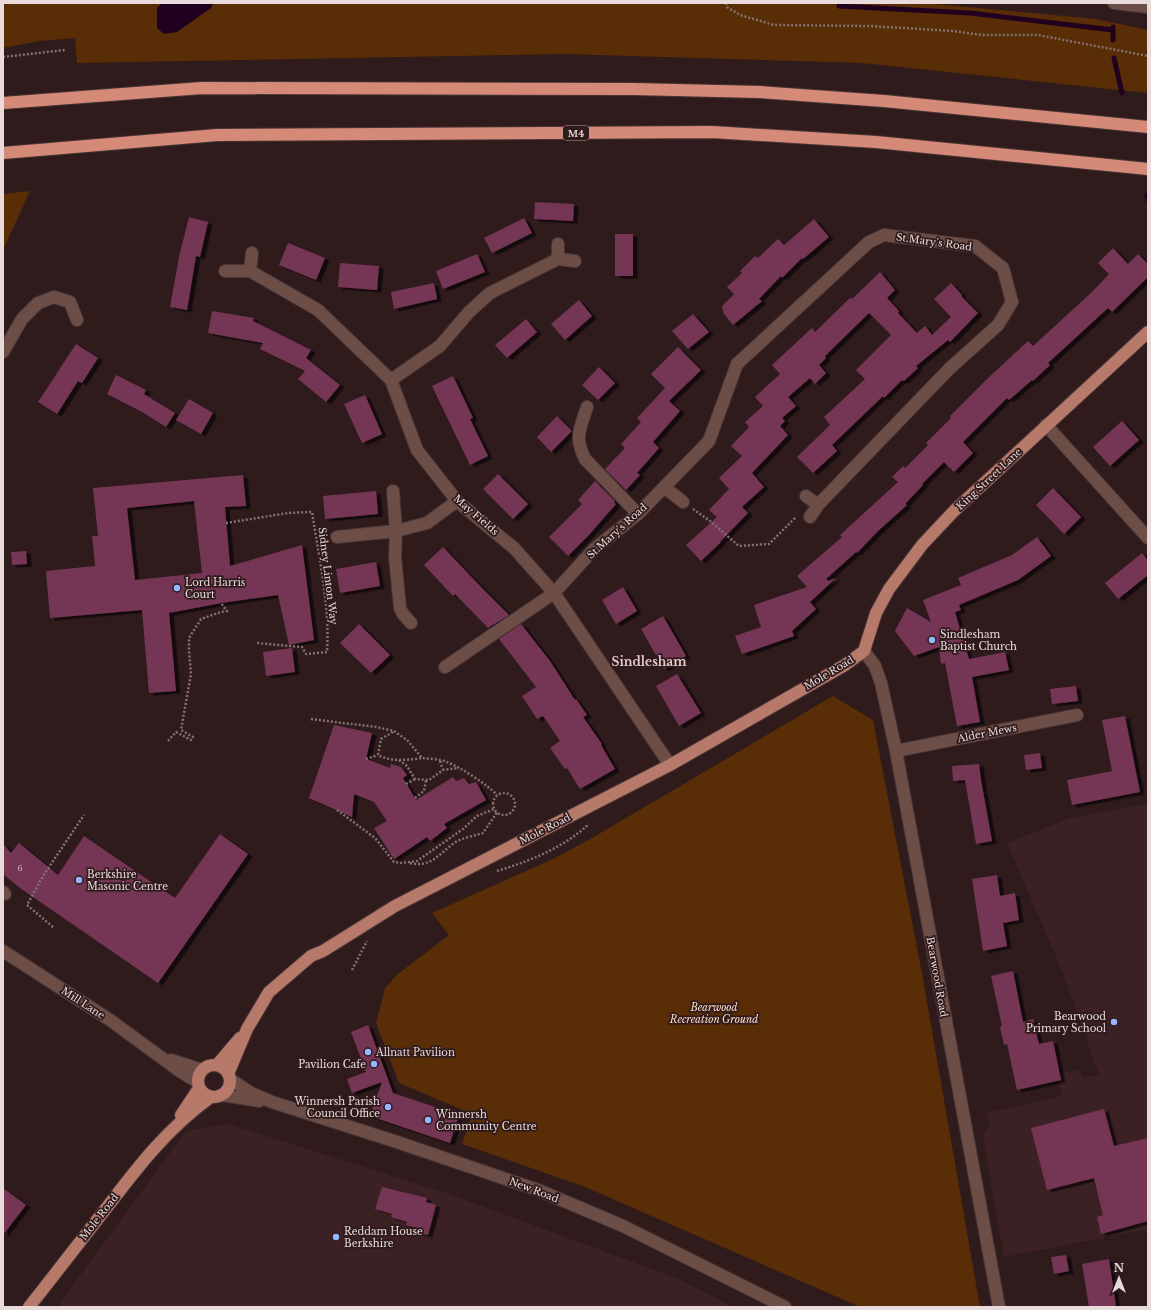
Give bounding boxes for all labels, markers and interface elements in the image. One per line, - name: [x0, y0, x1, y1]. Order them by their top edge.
- road number: M4: [563, 126, 589, 140]
- street label: St.Mary's Road: [895, 230, 973, 254]
- street label: King Street Lane: [953, 445, 1025, 513]
- street label: May Fields: [451, 492, 502, 538]
- street label: St.Mary's Road: [584, 500, 650, 561]
- street label: Sidney Linton Way: [316, 527, 340, 626]
- place label: Lord Harris Court: [185, 576, 246, 601]
- marker: Lord Harris Court: [172, 583, 182, 593]
- place label: Sindlesham Baptist Church: [940, 628, 1017, 653]
- marker: Sindlesham Baptist Church: [927, 635, 937, 645]
- street label: Mole Road: [802, 653, 856, 693]
- district label: Sindlesham: [612, 654, 687, 669]
- street label: Alder Mews: [955, 721, 1018, 745]
- street label: Mole Road: [517, 810, 573, 847]
- house number: 6: [17, 863, 23, 873]
- place label: Berkshire Masonic Centre: [87, 868, 168, 893]
- marker: Berkshire Masonic Centre: [74, 875, 84, 885]
- street label: Bearwood Road: [924, 936, 951, 1018]
- street label: Mill Lane: [59, 984, 107, 1022]
- park label: Bearwood Recreation Ground: [669, 1001, 758, 1026]
- place label: Bearwood Primary School: [1026, 1010, 1106, 1035]
- marker: Bearwood Primary School: [1109, 1017, 1119, 1027]
- place label: Allnatt Pavilion: [375, 1046, 455, 1059]
- marker: Allnatt Pavilion: [363, 1047, 373, 1057]
- place label: Pavilion Cafe: [298, 1058, 366, 1071]
- marker: Pavilion Cafe: [369, 1059, 379, 1069]
- place label: Winnersh Parish Council Office: [293, 1095, 380, 1120]
- marker: Winnersh Parish Council Office: [383, 1102, 393, 1112]
- place label: Winnersh Community Centre: [435, 1108, 537, 1133]
- marker: Winnersh Community Centre: [423, 1115, 433, 1125]
- street label: New Road: [507, 1175, 561, 1205]
- street label: Mole Road: [77, 1191, 121, 1243]
- place label: Reddam House Berkshire: [344, 1225, 423, 1250]
- marker: Reddam House Berkshire: [331, 1232, 341, 1242]
- north arrow: [1099, 1258, 1139, 1298]
- text: N: [1114, 1261, 1125, 1275]

